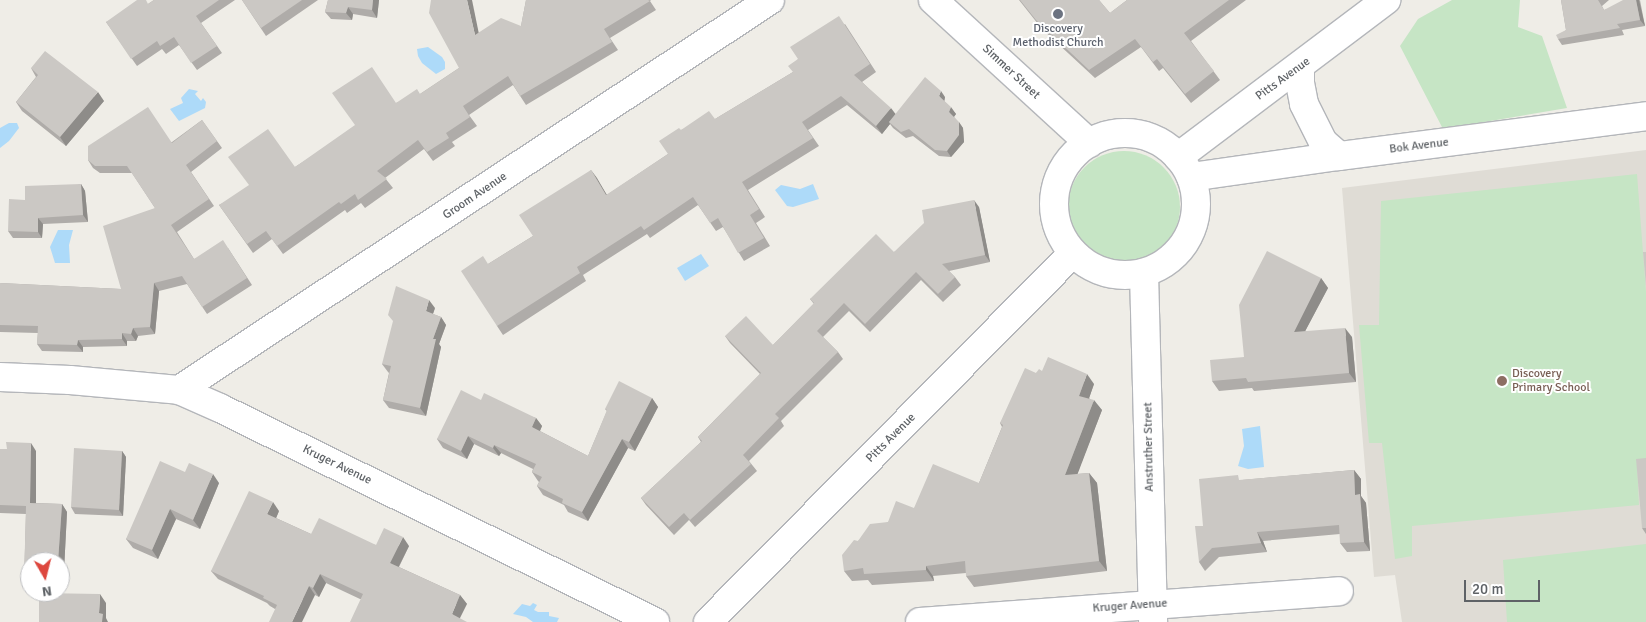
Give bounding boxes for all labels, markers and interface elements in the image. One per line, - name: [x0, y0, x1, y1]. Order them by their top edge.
- marker: Discovery Methodist Church: [1052, 8, 1064, 20]
- place label: Discovery Methodist Church: [1012, 22, 1104, 50]
- street label: Simmer Street: [979, 42, 1043, 102]
- street label: Pitts Avenue: [1253, 54, 1313, 104]
- street label: Bok Avenue: [1388, 135, 1450, 157]
- street label: Groom Avenue: [440, 169, 510, 223]
- place label: Discovery Primary School: [1512, 367, 1590, 395]
- marker: Discovery Primary School: [1496, 375, 1508, 387]
- street label: Anstruther Street: [1141, 402, 1157, 492]
- street label: Pitts Avenue: [863, 410, 919, 466]
- street label: Kruger Avenue: [300, 442, 374, 488]
- north arrow: [20, 552, 70, 602]
- scale bar: [1466, 570, 1542, 602]
- text: 20 m: [1472, 580, 1503, 598]
- text: N: [41, 582, 53, 600]
- street label: Kruger Avenue: [1092, 596, 1168, 616]

